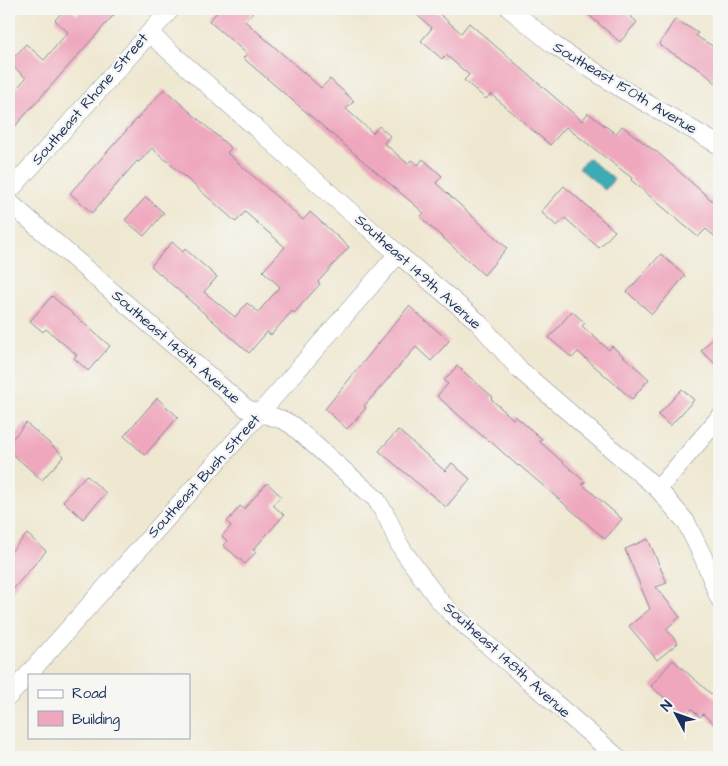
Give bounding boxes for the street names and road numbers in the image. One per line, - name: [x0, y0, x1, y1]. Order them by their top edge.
- street label: Southeast Rhone Street: [27, 28, 153, 170]
- street label: Southeast 150th Avenue: [549, 37, 701, 139]
- street label: Southeast 149th Avenue: [350, 210, 486, 334]
- street label: Southeast 148th Avenue: [107, 285, 245, 409]
- street label: Southeast Bush Street: [143, 409, 265, 543]
- street label: Southeast 148th Avenue: [439, 597, 575, 723]

